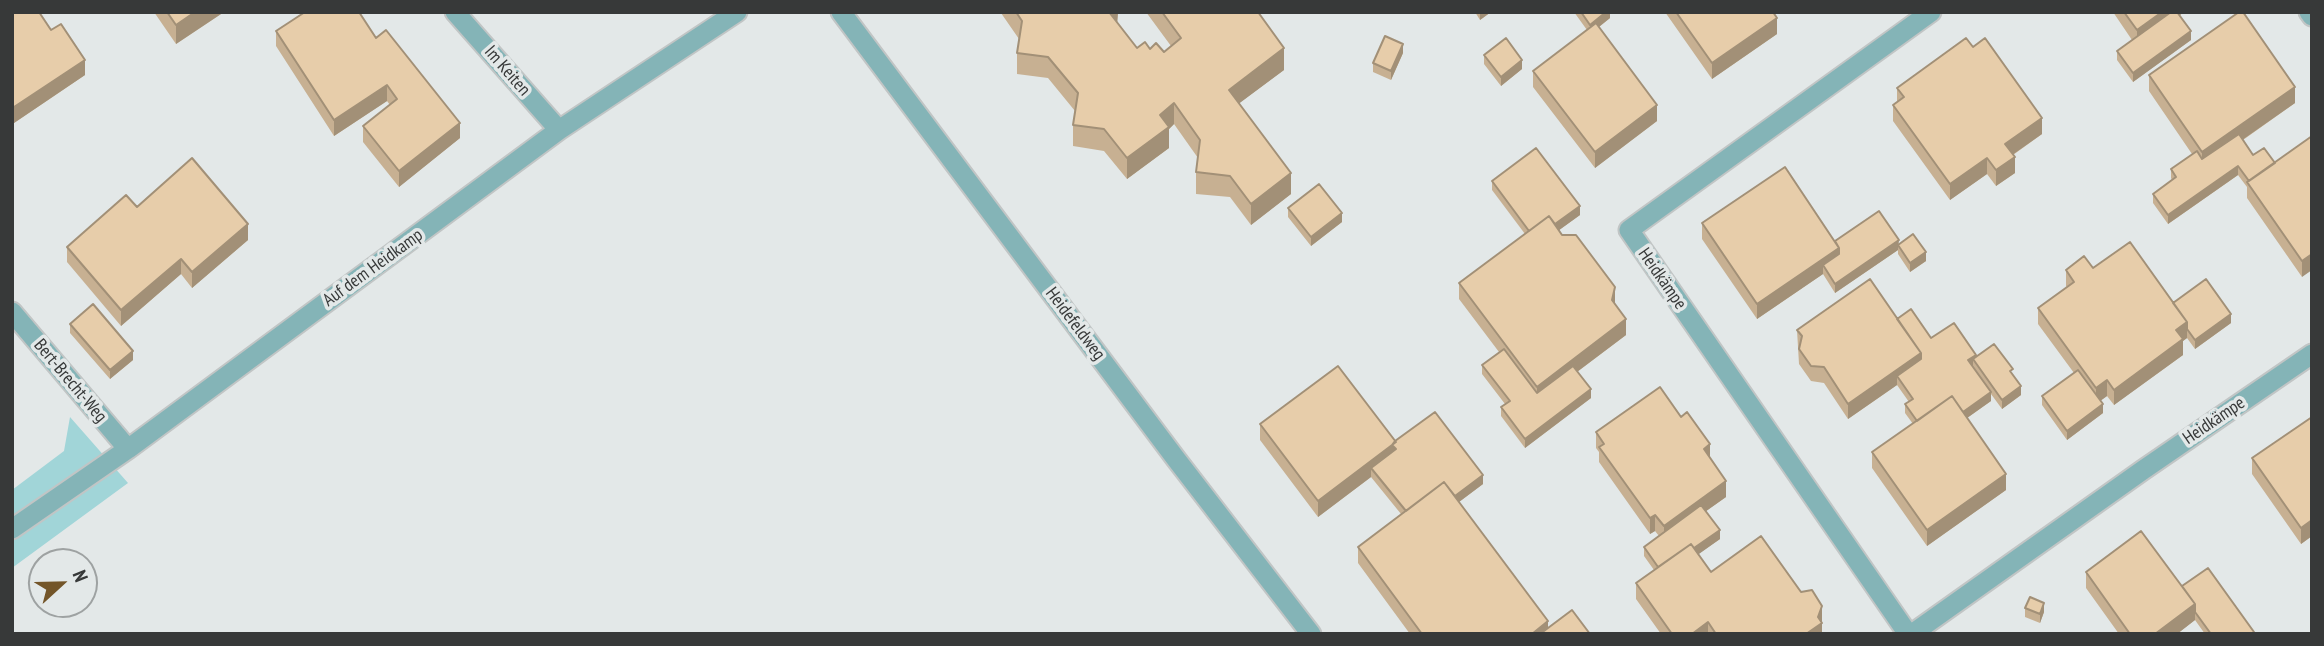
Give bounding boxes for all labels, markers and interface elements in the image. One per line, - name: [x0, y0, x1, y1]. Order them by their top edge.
- street label: Im Keiten: [479, 42, 535, 100]
- street label: Auf dem Heidkamp: [319, 225, 427, 311]
- street label: Heidkämpe: [1633, 244, 1691, 314]
- street label: Heidefeldweg: [1041, 283, 1109, 365]
- street label: Bert-Brecht-Weg: [29, 335, 111, 427]
- street label: Heidkämpe: [2179, 392, 2249, 450]
- north arrow: [28, 548, 98, 618]
- text: N: [68, 567, 94, 585]

